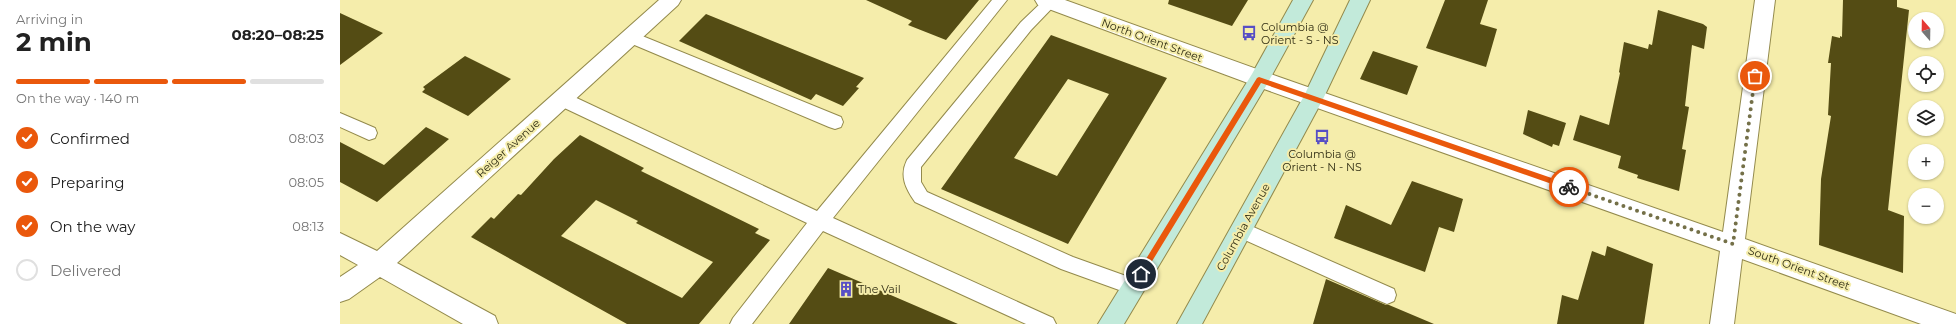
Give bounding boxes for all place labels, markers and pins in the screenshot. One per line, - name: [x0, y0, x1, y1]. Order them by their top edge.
- place label: Columbia @ Orient - S - NS: [1261, 20, 1339, 47]
- bus stop icon: Columbia @ Orient - S - NS: [1240, 24, 1258, 42]
- pin: [1738, 59, 1772, 93]
- bus stop icon: Columbia @ Orient - N - NS: [1313, 128, 1331, 146]
- place label: Columbia @ Orient - N - NS: [1282, 147, 1362, 174]
- pin: [1124, 257, 1158, 291]
- building icon: The Vail: [837, 280, 855, 298]
- place label: The Vail: [858, 282, 901, 296]

